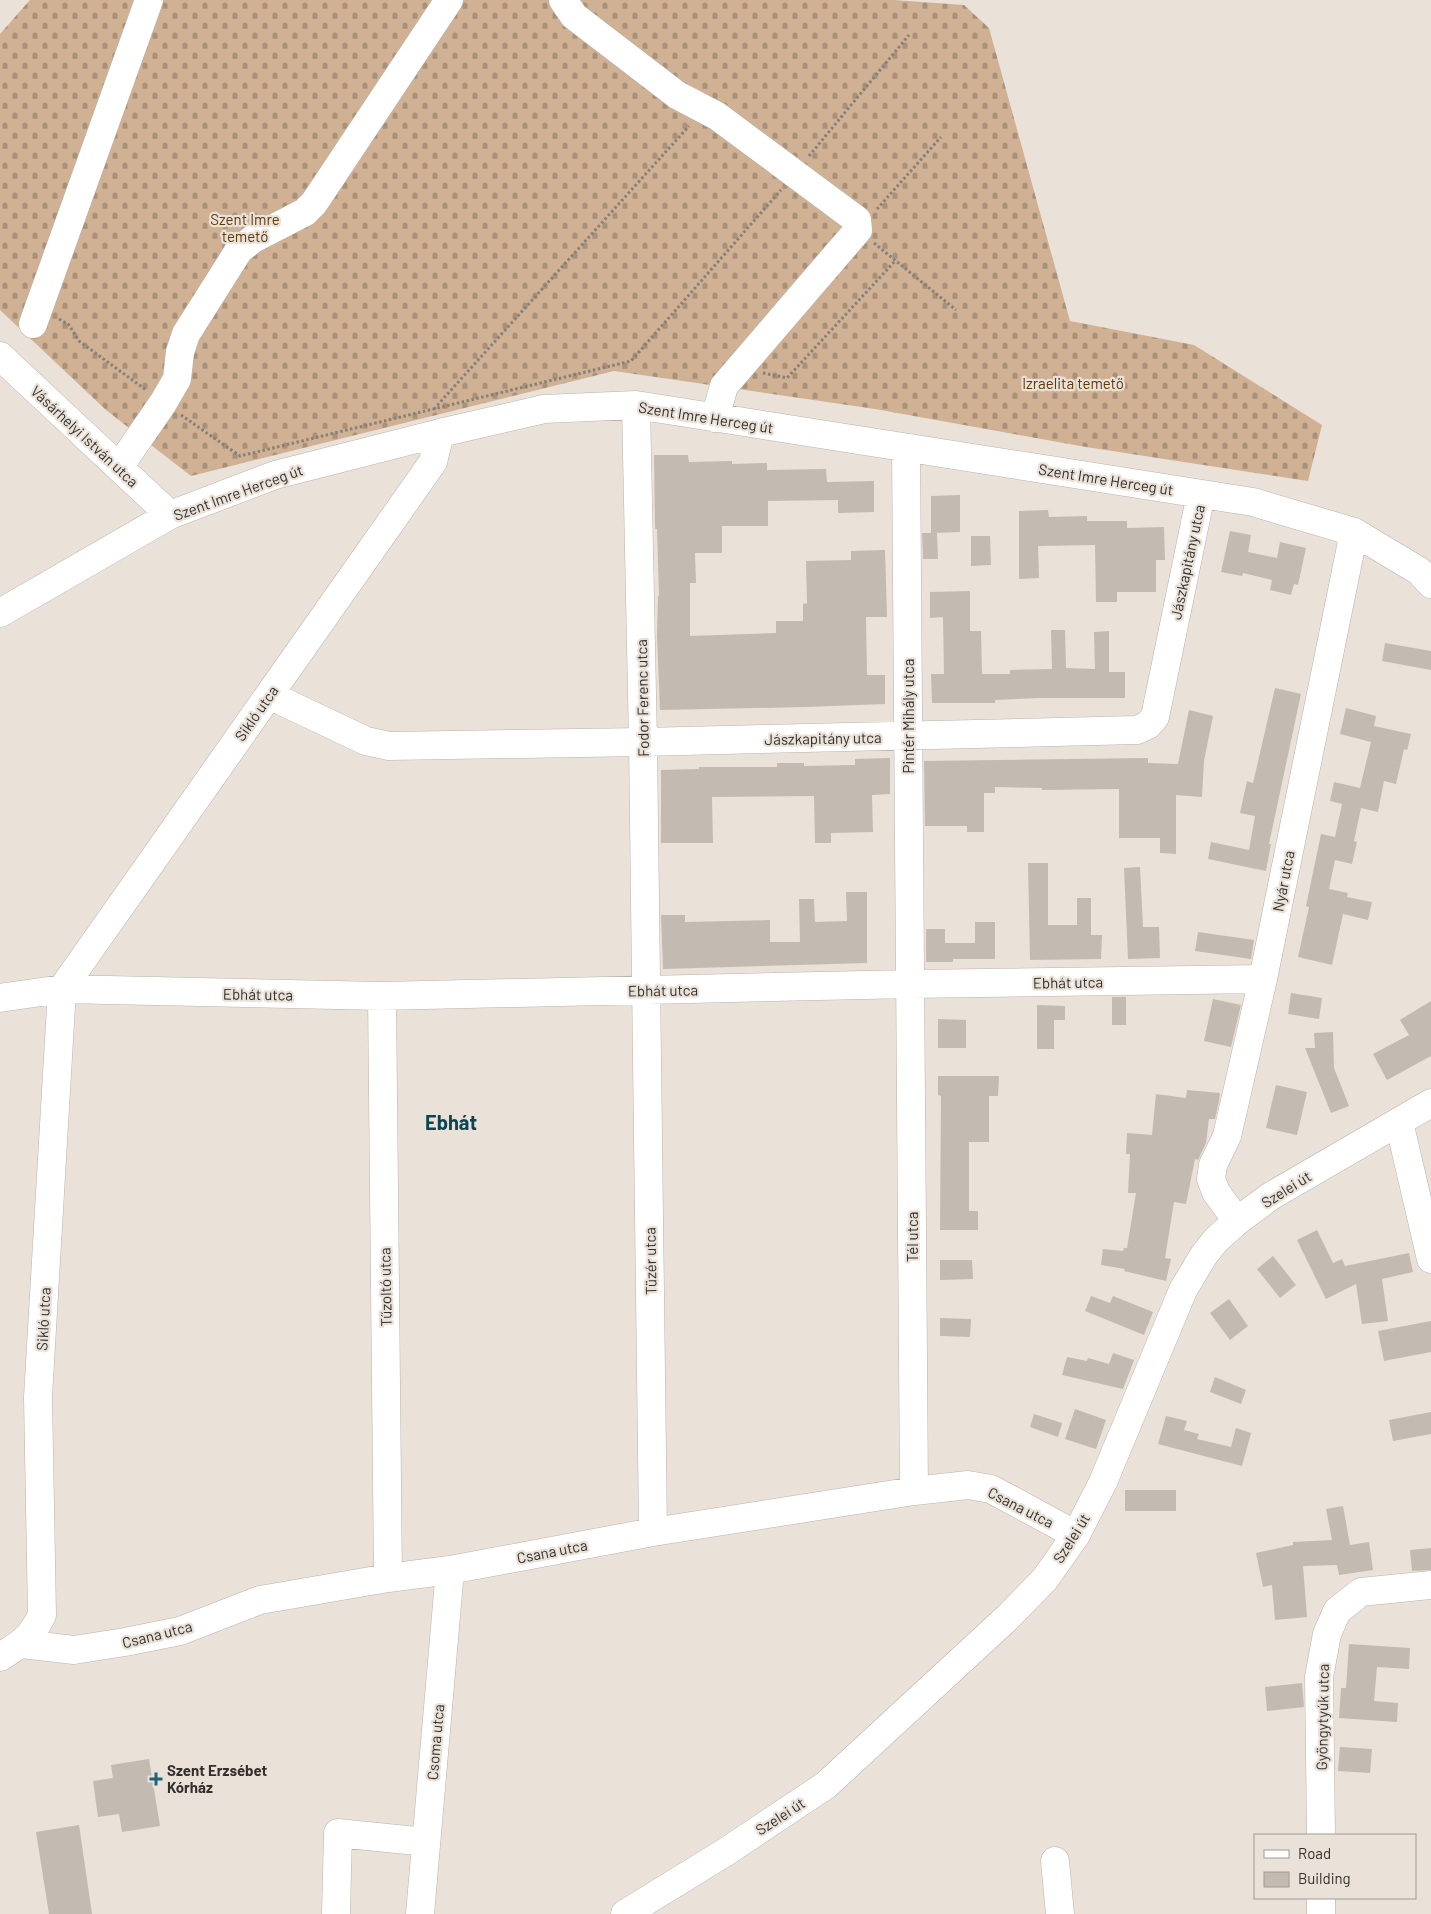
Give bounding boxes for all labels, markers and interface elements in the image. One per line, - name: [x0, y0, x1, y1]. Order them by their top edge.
- park label: Szent Imre temető: [210, 210, 280, 245]
- park label: Izraelita temető: [1022, 374, 1124, 392]
- street label: Vásárhelyi István utca: [28, 382, 142, 490]
- street label: Szent Imre Herceg út: [637, 397, 775, 437]
- street label: Szent Imre Herceg út: [1037, 459, 1175, 499]
- street label: Szent Imre Herceg út: [171, 460, 305, 524]
- street label: Jászkapitány utca: [1166, 503, 1208, 621]
- street label: Fodor Ferenc utca: [632, 639, 652, 757]
- street label: Pintér Mihály utca: [899, 659, 917, 773]
- street label: Sikló utca: [230, 682, 282, 744]
- street label: Jászkapitány utca: [764, 728, 882, 748]
- street label: Nyár utca: [1268, 849, 1298, 913]
- street label: Ebhát utca: [1033, 972, 1103, 992]
- street label: Ebhát utca: [628, 980, 698, 1000]
- street label: Ebhát utca: [223, 984, 293, 1004]
- district label: Ebhát: [425, 1110, 477, 1134]
- street label: Szelei út: [1258, 1167, 1314, 1211]
- street label: Tél utca: [903, 1212, 921, 1262]
- street label: Tüzér utca: [640, 1227, 660, 1295]
- street label: Tűzoltó utca: [375, 1247, 395, 1327]
- street label: Sikló utca: [32, 1287, 54, 1351]
- street label: Csana utca: [985, 1483, 1057, 1531]
- street label: Szelei út: [1049, 1510, 1093, 1566]
- street label: Csana utca: [515, 1535, 589, 1567]
- street label: Csana utca: [120, 1617, 194, 1651]
- street label: Gyöngytyúk utca: [1312, 1664, 1332, 1770]
- street label: Csoma utca: [423, 1703, 447, 1781]
- place label: Szent Erzsébet Kórház: [167, 1761, 268, 1796]
- marker: Szent Erzsébet Kórház: [149, 1772, 163, 1786]
- street label: Szelei út: [752, 1793, 808, 1839]
- legend: [1254, 1834, 1416, 1899]
- text: Road: [1298, 1844, 1331, 1862]
- text: Building: [1298, 1869, 1351, 1887]

